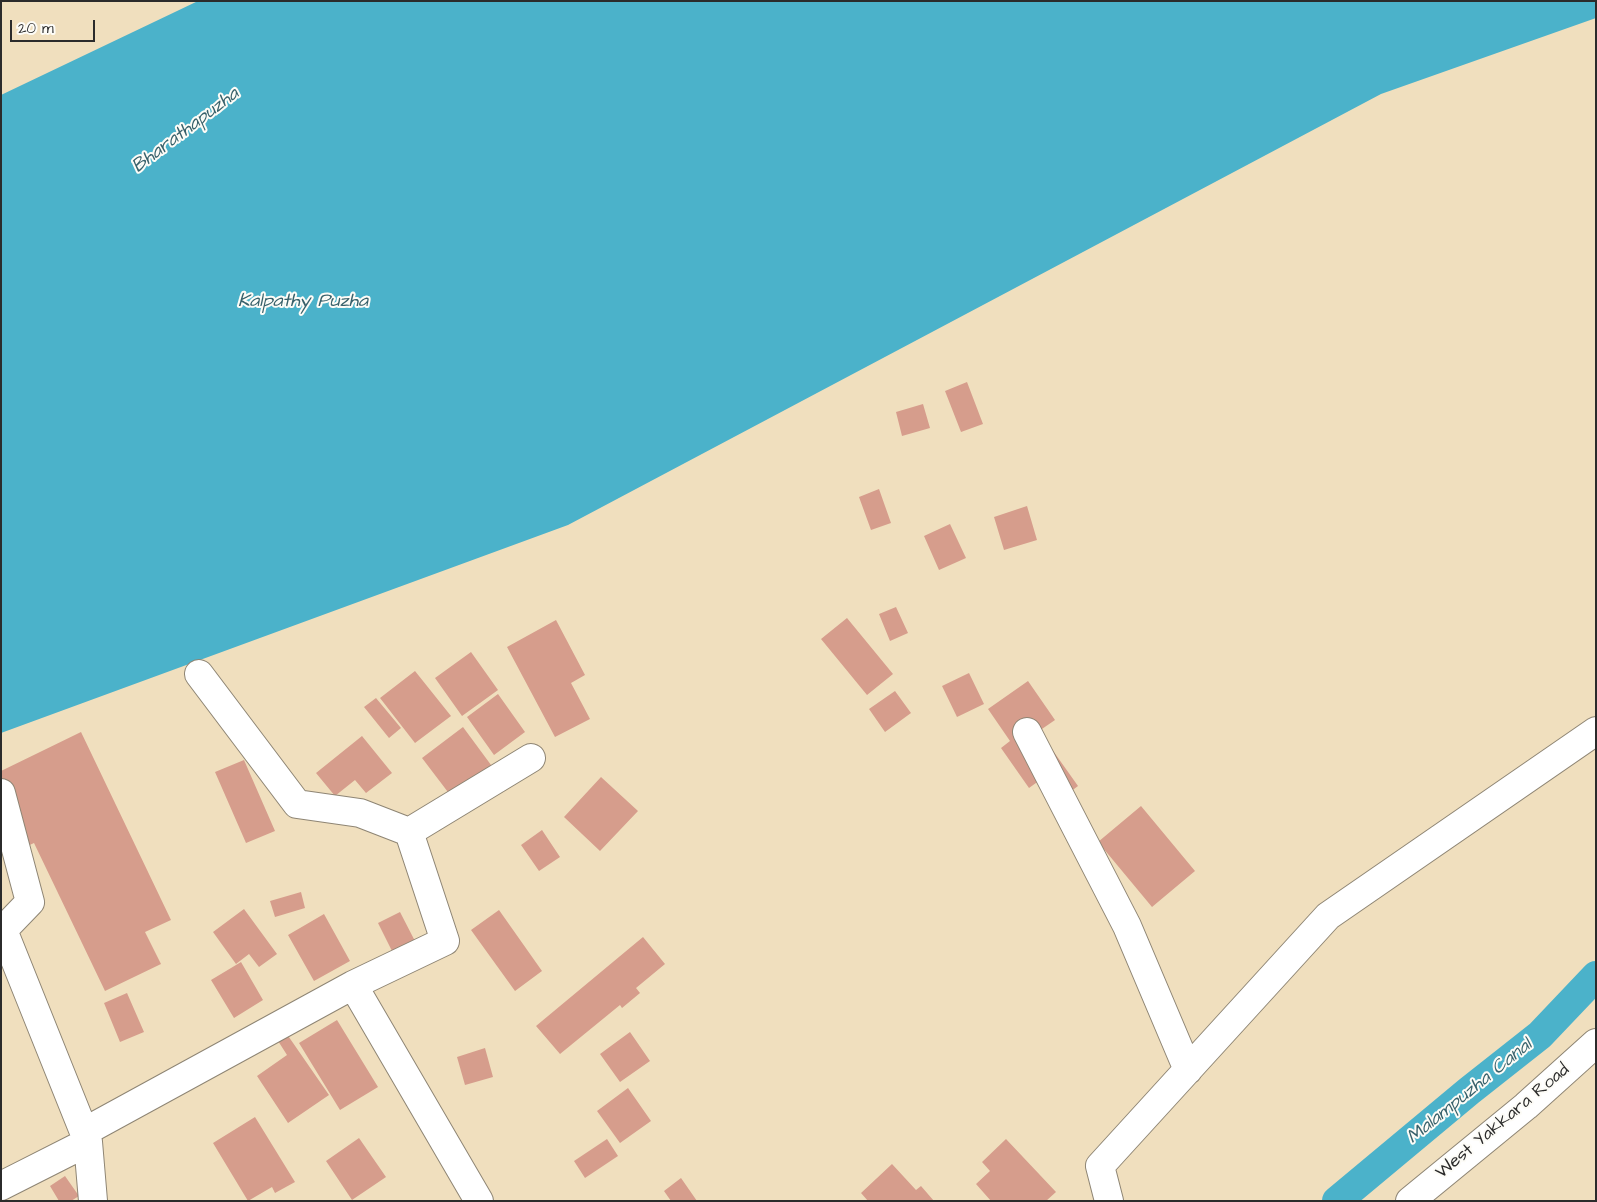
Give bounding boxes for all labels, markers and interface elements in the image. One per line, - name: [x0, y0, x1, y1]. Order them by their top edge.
- scale bar: [12, 10, 98, 42]
- text: 20 m: [18, 18, 54, 39]
- water label: Bharathapuzha: [128, 83, 244, 179]
- water label: Kalpathy Puzha: [238, 291, 368, 313]
- water label: Malampuzha Canal: [1403, 1035, 1537, 1149]
- street label: West Yakkara Road: [1432, 1060, 1574, 1184]

